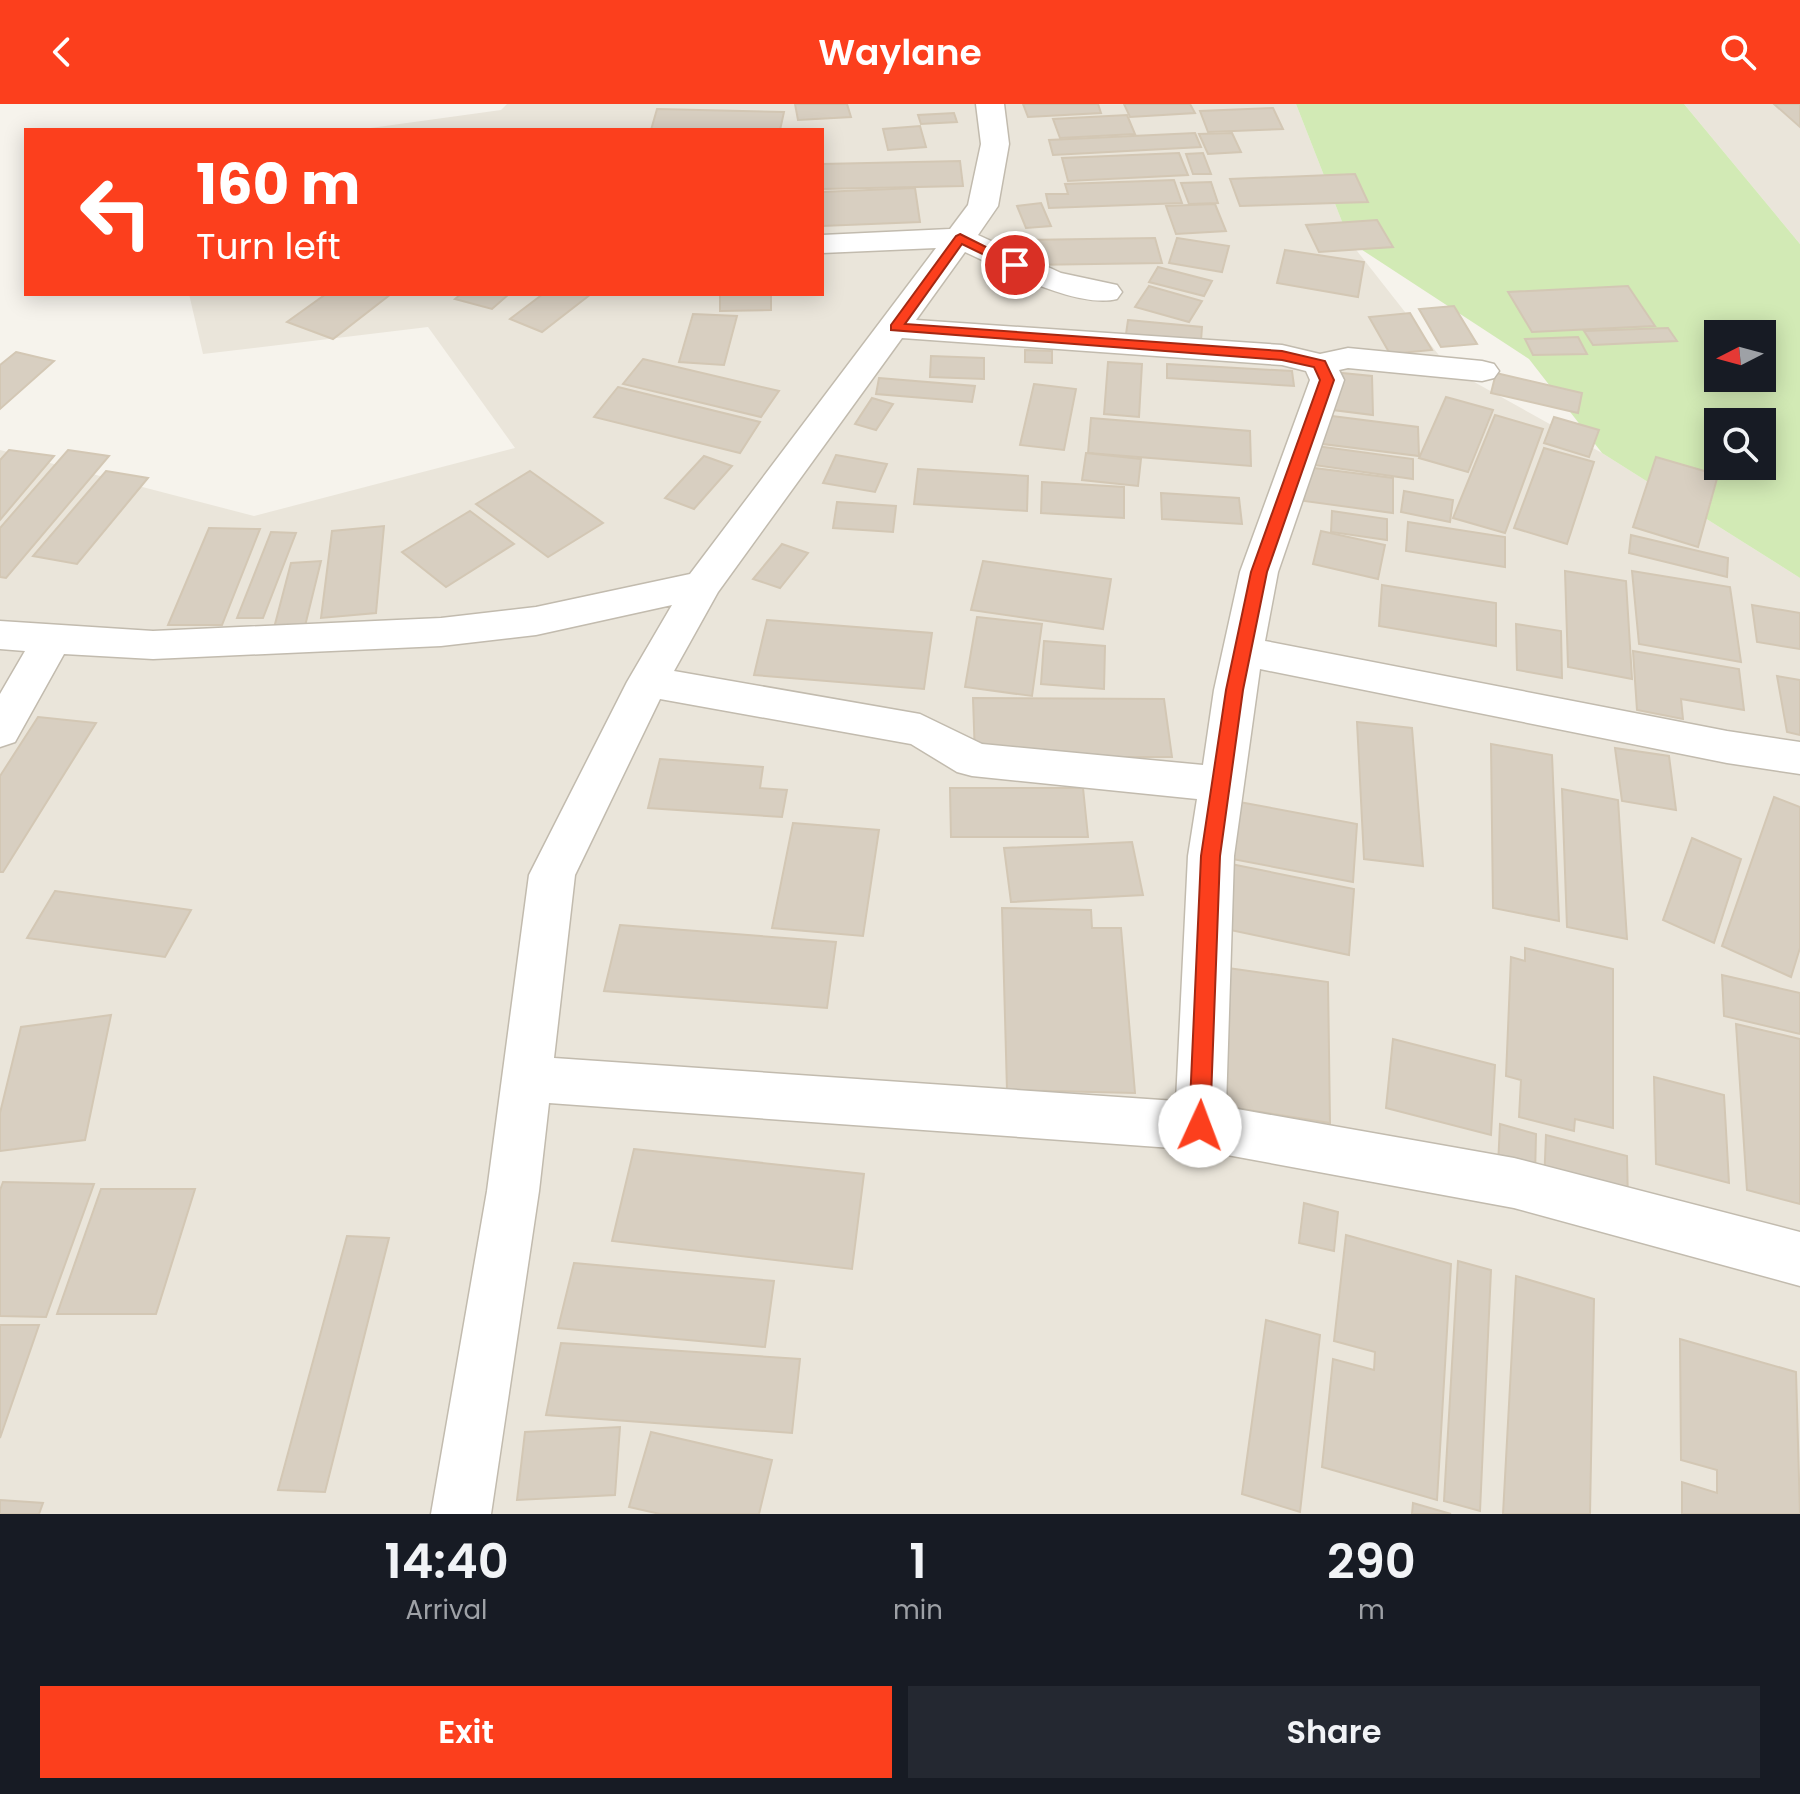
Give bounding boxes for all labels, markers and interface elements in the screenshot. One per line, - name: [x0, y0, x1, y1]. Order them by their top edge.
- text: Waylane: [818, 27, 982, 78]
- icon: back: [40, 30, 84, 74]
- icon: search: [1716, 30, 1760, 74]
- text: 160 m: [196, 145, 360, 224]
- icon: left: [64, 160, 168, 264]
- text: Turn left: [196, 221, 341, 272]
- pin: [981, 231, 1049, 299]
- icon: arrive: [993, 243, 1037, 287]
- north arrow: [1704, 320, 1776, 392]
- map controls: [1704, 320, 1776, 480]
- button: search: [1704, 408, 1776, 480]
- position arrow: [1158, 1084, 1242, 1168]
- text: 14:40: [384, 1528, 509, 1595]
- text: 1: [909, 1528, 927, 1595]
- text: 290: [1327, 1528, 1416, 1595]
- text: Arrival: [406, 1592, 487, 1628]
- text: min: [893, 1592, 943, 1628]
- text: m: [1358, 1592, 1385, 1628]
- button: Exit: [40, 1686, 892, 1778]
- button: Share: [908, 1686, 1760, 1778]

